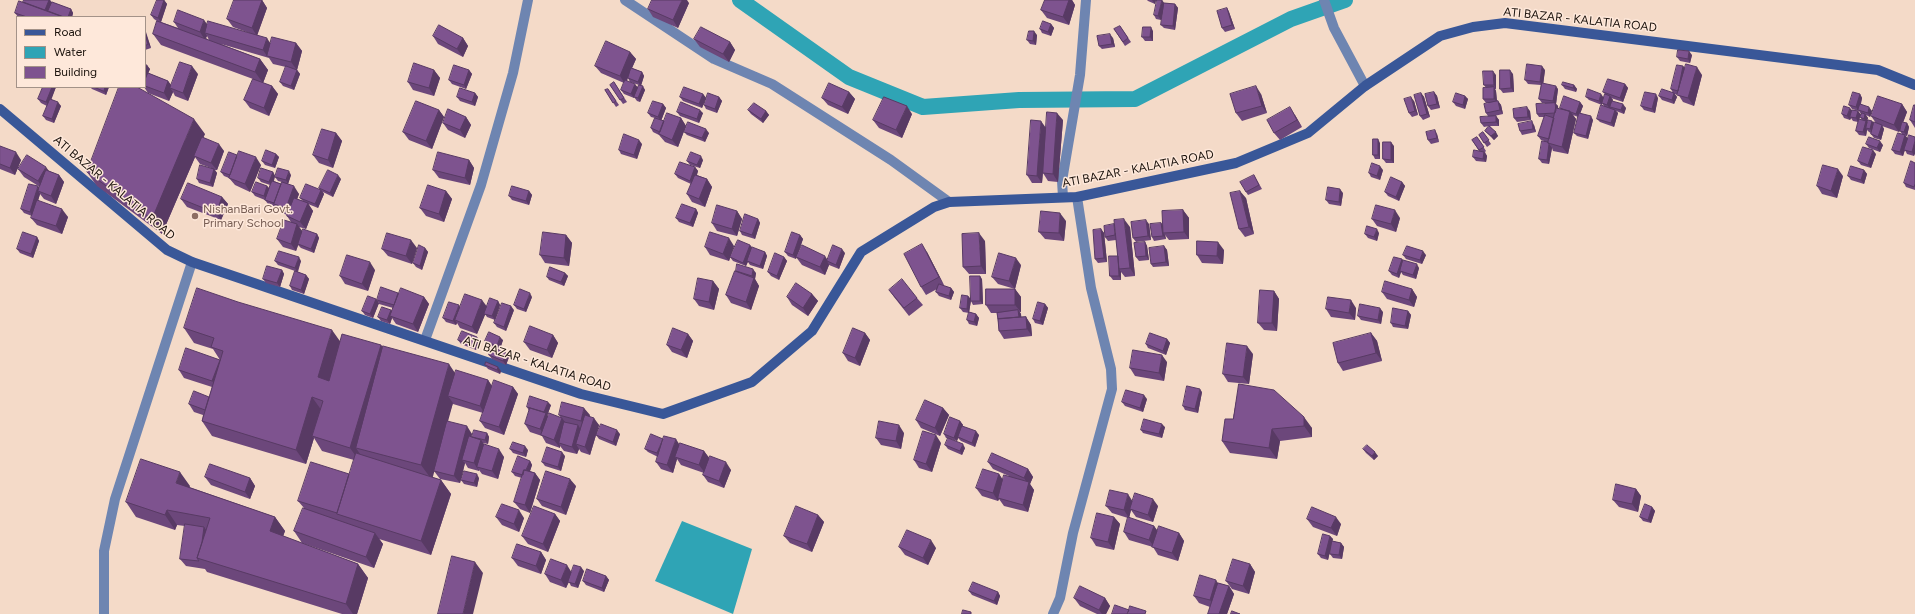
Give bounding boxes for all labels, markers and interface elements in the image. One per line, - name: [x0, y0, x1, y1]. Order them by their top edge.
- street label: ATI BAZAR - KALATIA ROAD: [1503, 5, 1657, 35]
- legend: [16, 16, 146, 88]
- text: Road: [54, 25, 82, 39]
- text: Water: [54, 45, 86, 59]
- text: Building: [54, 65, 97, 79]
- street label: ATI BAZAR - KALATIA ROAD: [50, 133, 178, 243]
- street label: ATI BAZAR - KALATIA ROAD: [1061, 147, 1215, 191]
- place label: NishanBari Govt. Primary School: [203, 202, 293, 230]
- marker: NishanBari Govt. Primary School: [190, 211, 200, 221]
- street label: ATI BAZAR - KALATIA ROAD: [461, 333, 613, 395]

